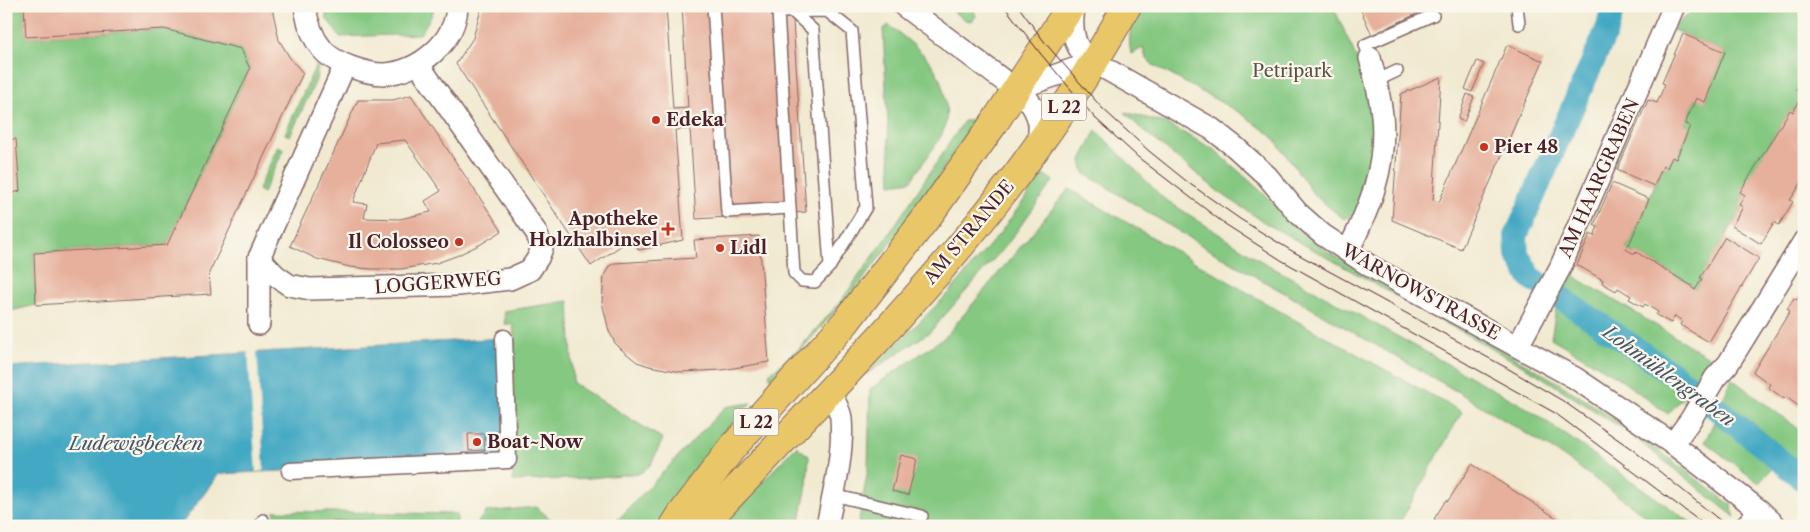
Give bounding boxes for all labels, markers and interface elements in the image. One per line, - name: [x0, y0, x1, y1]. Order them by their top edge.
- park label: Petripark: [1252, 60, 1333, 82]
- road number: L 22: [1042, 94, 1086, 120]
- street label: AM HAARGRABEN: [1554, 95, 1644, 262]
- place label: Edeka: [666, 109, 724, 131]
- marker: Edeka: [650, 114, 662, 126]
- place label: Pier 48: [1494, 136, 1558, 158]
- marker: Pier 48: [1478, 141, 1490, 153]
- street label: AM STRANDE: [919, 176, 1019, 289]
- place label: Apotheke Holzhalbinsel: [529, 208, 658, 251]
- marker: Apotheke Holzhalbinsel: [662, 223, 674, 235]
- place label: Il Colosseo: [348, 231, 449, 253]
- marker: Il Colosseo: [453, 236, 465, 248]
- place label: Lidl: [730, 237, 767, 259]
- street label: WARNOWSTRASSE: [1337, 239, 1504, 345]
- marker: Lidl: [714, 242, 726, 254]
- street label: LOGGERWEG: [374, 268, 503, 298]
- water label: Lohmühlengraben: [1597, 319, 1739, 432]
- road number: L 22: [734, 408, 778, 436]
- place label: Boat~Now: [487, 431, 584, 453]
- water label: Ludewigbecken: [67, 432, 203, 455]
- marker: Boat~Now: [471, 436, 483, 448]

